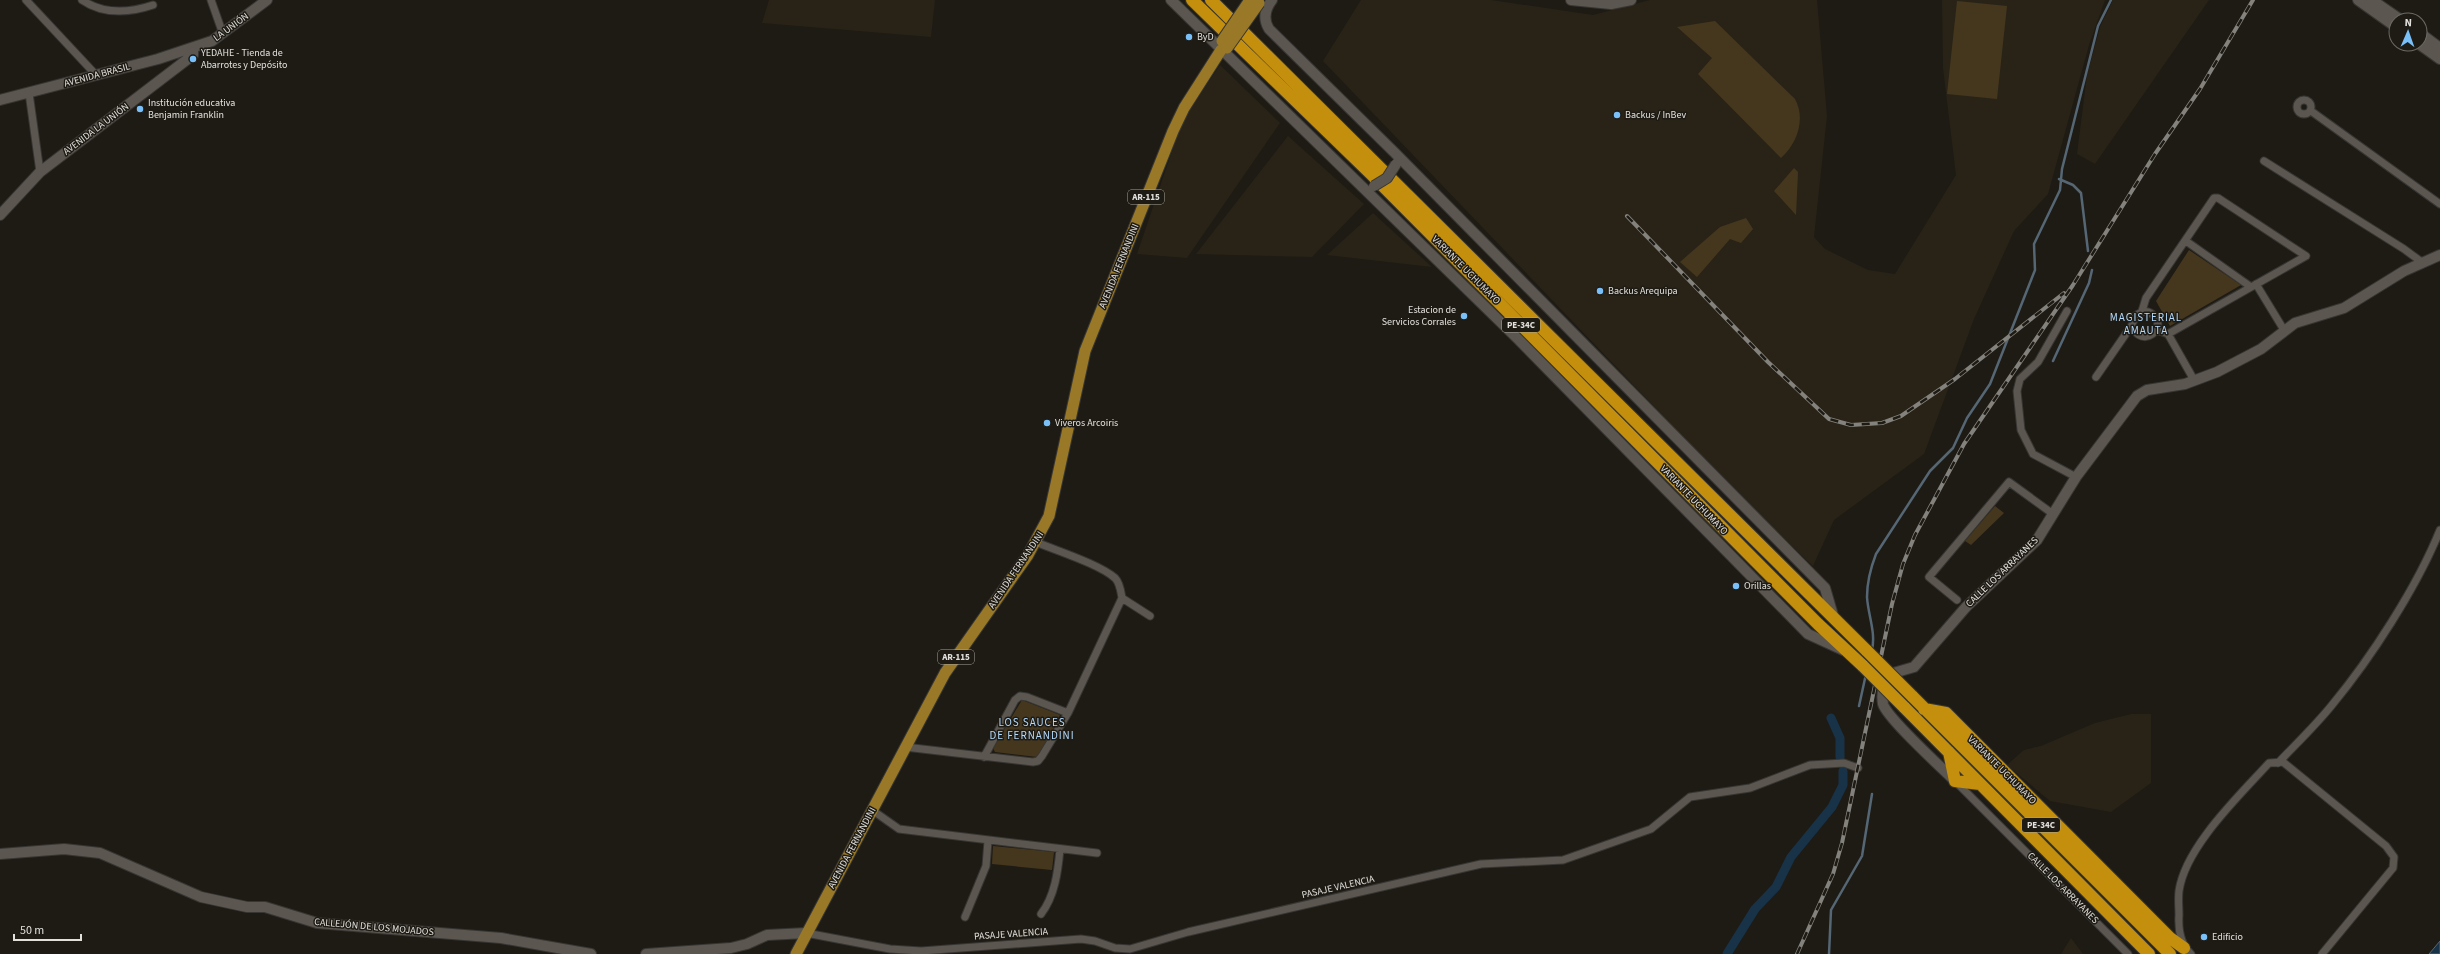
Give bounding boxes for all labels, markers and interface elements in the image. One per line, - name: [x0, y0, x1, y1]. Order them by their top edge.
- street label: LA UNIÓN: [210, 9, 252, 45]
- north arrow: [2388, 12, 2428, 52]
- text: N: [2404, 15, 2412, 30]
- place label: ByD: [1197, 30, 1214, 44]
- marker: ByD: [1184, 32, 1194, 42]
- place label: YEDAHE - Tienda de Abarrotes y Depósito: [200, 46, 287, 72]
- marker: YEDAHE - Tienda de Abarrotes y Depósito: [188, 54, 198, 64]
- street label: AVENIDA BRASIL: [62, 59, 132, 91]
- place label: Institución educativa Benjamin Franklin: [148, 96, 235, 122]
- street label: AVENIDA LA UNIÓN: [60, 100, 132, 158]
- marker: Institución educativa Benjamin Franklin: [135, 104, 145, 114]
- place label: Backus / InBev: [1625, 108, 1686, 122]
- marker: Backus / InBev: [1612, 110, 1622, 120]
- road number: AR-115: [1128, 190, 1164, 204]
- street label: AVENIDA FERNANDINI: [1096, 221, 1142, 311]
- street label: VARIANTE UCHUMAYO: [1428, 232, 1504, 308]
- place label: Backus Arequipa: [1608, 284, 1678, 298]
- marker: Backus Arequipa: [1595, 286, 1605, 296]
- place label: Estacion de Servicios Corrales: [1382, 303, 1456, 329]
- district label: MAGISTERIAL AMAUTA: [2110, 310, 2182, 338]
- marker: Estacion de Servicios Corrales: [1459, 311, 1469, 321]
- road number: PE-34C: [1502, 318, 1540, 332]
- place label: Viveros Arcoiris: [1055, 416, 1118, 430]
- marker: Viveros Arcoiris: [1042, 418, 1052, 428]
- street label: VARIANTE UCHUMAYO: [1657, 462, 1731, 538]
- street label: AVENIDA FERNANDINI: [985, 529, 1047, 611]
- street label: CALLE LOS ARRAYANES: [1963, 534, 2041, 610]
- place label: Orillas: [1744, 579, 1771, 593]
- marker: Orillas: [1731, 581, 1741, 591]
- road number: AR-115: [938, 650, 974, 664]
- district label: LOS SAUCES DE FERNANDINI: [989, 715, 1075, 743]
- street label: VARIANTE UCHUMAYO: [1964, 732, 2040, 808]
- street label: AVENIDA FERNANDINI: [825, 805, 879, 891]
- road number: PE-34C: [2022, 818, 2060, 832]
- street label: CALLE LOS ARRAYANES: [2024, 849, 2102, 927]
- street label: PASAJE VALENCIA: [1300, 872, 1376, 902]
- street label: CALLEJÓN DE LOS MOJADOS: [314, 915, 434, 939]
- scale bar: [14, 916, 81, 942]
- text: 50 m: [20, 922, 44, 939]
- street label: PASAJE VALENCIA: [973, 924, 1049, 944]
- place label: Edificio: [2212, 930, 2243, 944]
- marker: Edificio: [2199, 932, 2209, 942]

